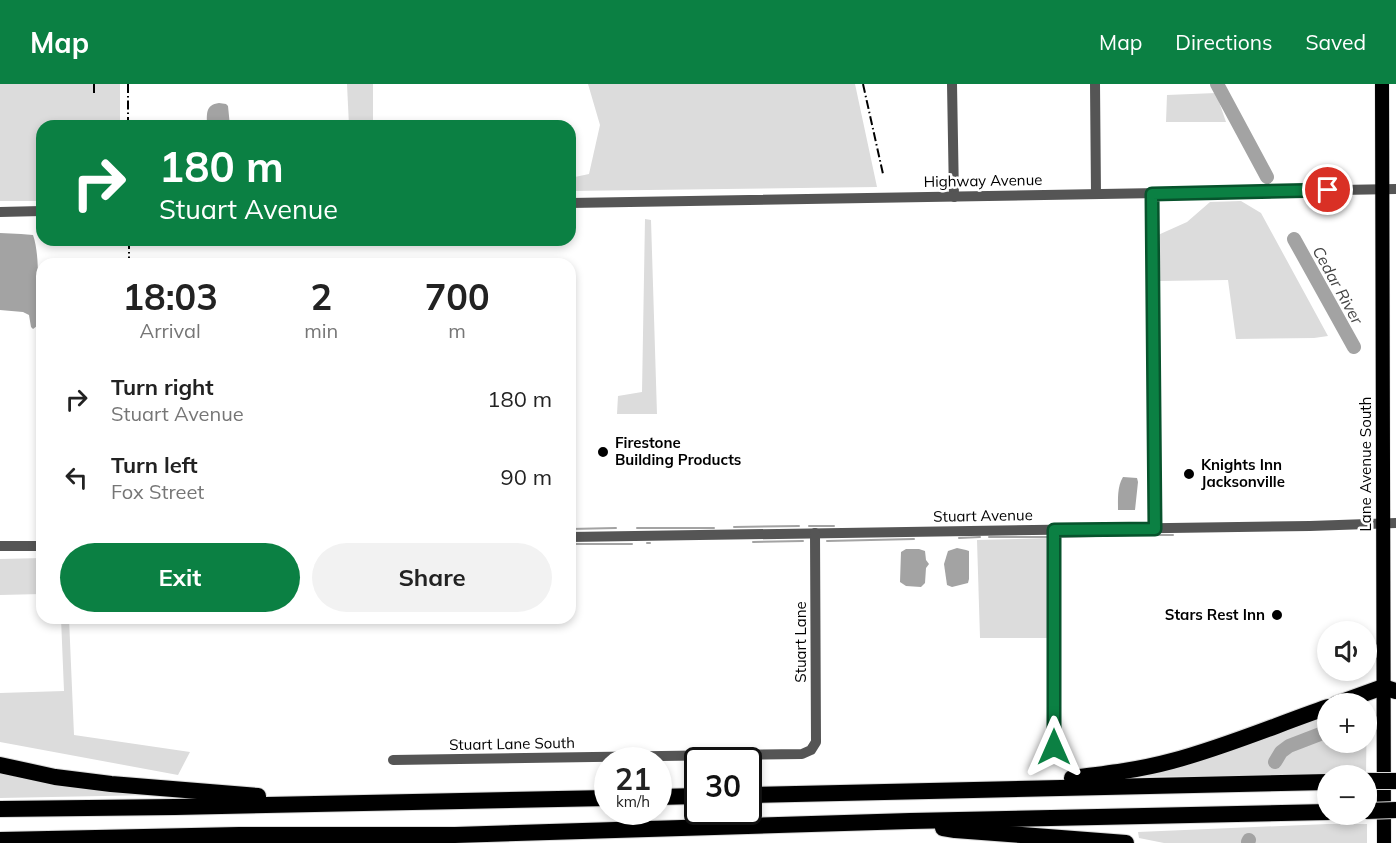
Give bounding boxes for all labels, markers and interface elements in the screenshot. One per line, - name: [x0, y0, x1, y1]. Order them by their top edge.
- text: Map: [30, 25, 89, 60]
- text: Map: [1099, 29, 1142, 55]
- text: Directions: [1175, 29, 1272, 55]
- text: Saved: [1305, 29, 1366, 55]
- text: 180 m: [159, 140, 284, 193]
- icon: right: [60, 144, 138, 222]
- pin: [1302, 164, 1353, 215]
- street label: Highway Avenue: [923, 170, 1043, 191]
- icon: arrive: [1311, 173, 1344, 206]
- text: Stuart Avenue: [159, 192, 338, 226]
- water label: Cedar River: [1308, 243, 1368, 329]
- text: 18:03: [122, 274, 218, 319]
- text: 2: [310, 274, 332, 319]
- text: 700: [425, 274, 490, 319]
- text: Arrival: [140, 318, 201, 343]
- text: min: [304, 318, 338, 343]
- text: m: [448, 318, 466, 343]
- text: Turn right: [111, 373, 214, 401]
- icon: right: [60, 383, 93, 416]
- text: 180 m: [487, 385, 552, 413]
- street label: Lane Avenue South: [1356, 397, 1375, 531]
- text: Stuart Avenue: [111, 401, 244, 426]
- place label: Firestone Building Products: [615, 433, 741, 469]
- marker: Firestone Building Products: [596, 445, 610, 459]
- text: Turn left: [111, 451, 198, 479]
- place label: Knights Inn Jacksonville: [1201, 455, 1285, 491]
- icon: left: [60, 461, 93, 494]
- text: 90 m: [501, 463, 552, 491]
- marker: Knights Inn Jacksonville: [1182, 467, 1196, 481]
- text: Fox Street: [111, 479, 204, 504]
- street label: Stuart Avenue: [933, 505, 1033, 526]
- button: Exit: [60, 543, 300, 612]
- button: Share: [312, 543, 552, 612]
- street label: Stuart Lane: [791, 601, 810, 683]
- place label: Stars Rest Inn: [1165, 605, 1265, 624]
- marker: Stars Rest Inn: [1270, 608, 1284, 622]
- map controls: [1317, 621, 1377, 825]
- button: sound: [1317, 621, 1377, 681]
- button: +: [1317, 693, 1377, 753]
- position arrow: [1022, 715, 1086, 779]
- street label: Stuart Lane South: [449, 733, 575, 754]
- speed limit sign: 30: [684, 747, 762, 825]
- text: 21: [615, 760, 651, 798]
- button: −: [1317, 765, 1377, 825]
- text: km/h: [616, 792, 650, 811]

